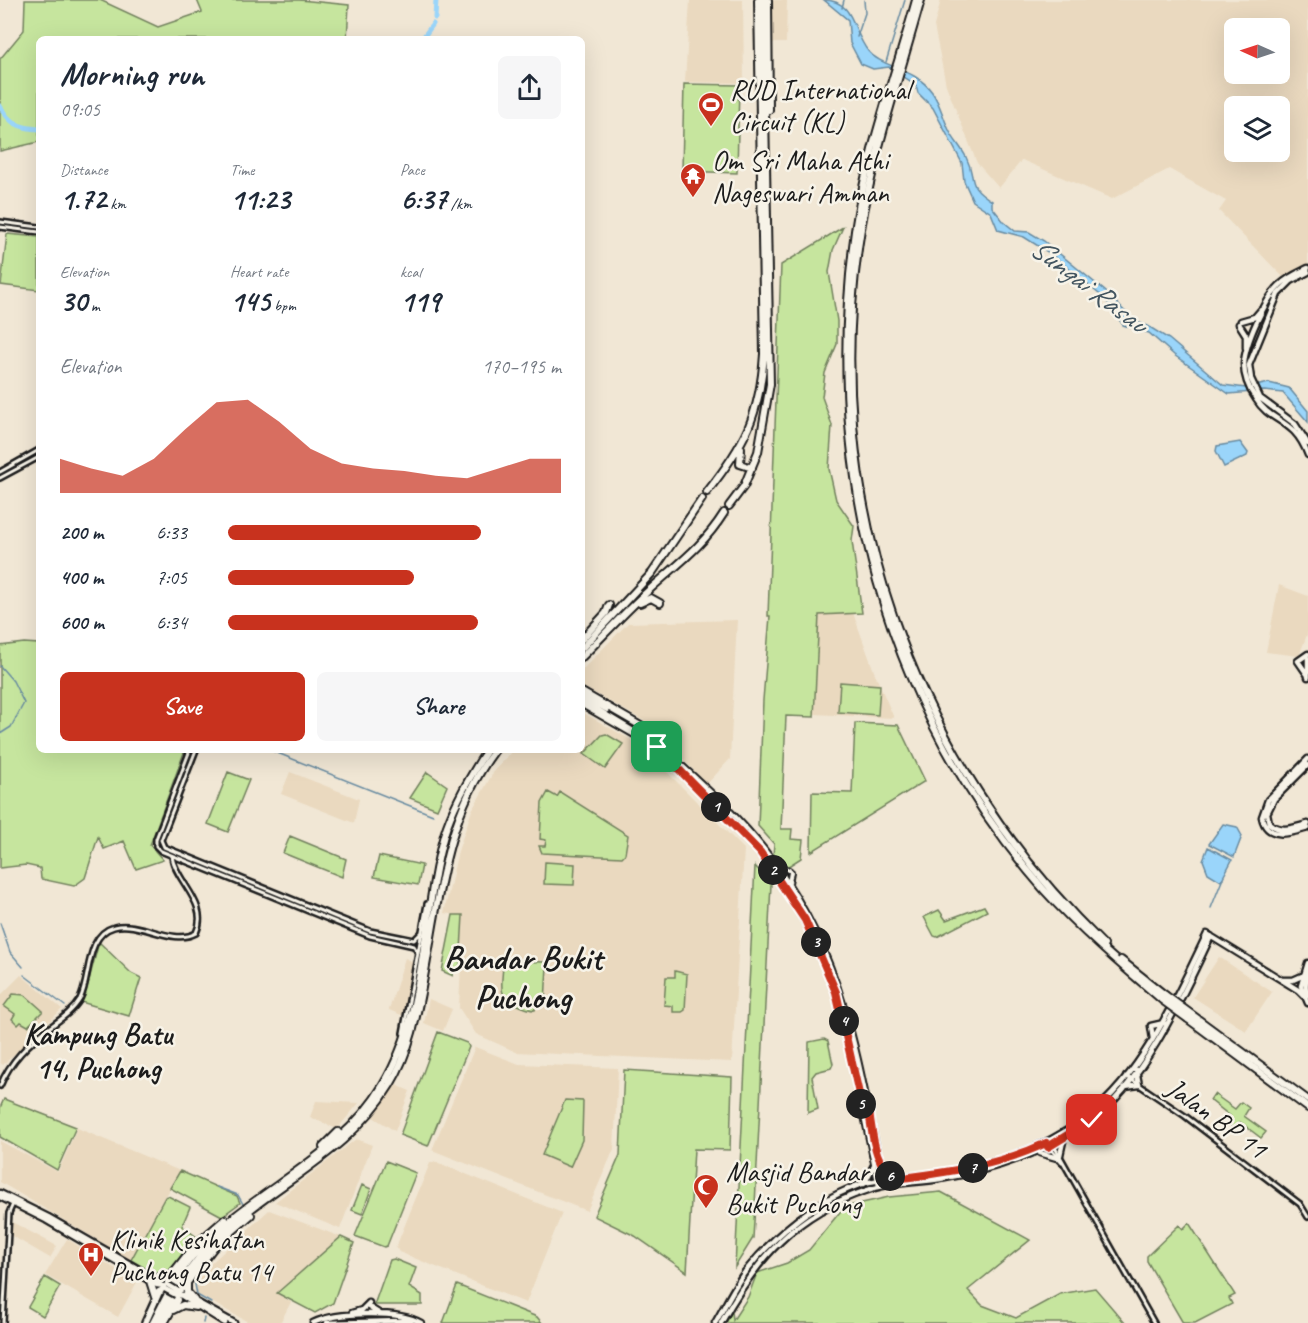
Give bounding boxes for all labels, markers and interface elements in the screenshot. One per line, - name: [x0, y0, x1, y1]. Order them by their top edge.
- north arrow: [1224, 18, 1290, 84]
- map controls: [1224, 18, 1290, 162]
- text: Morning run: [60, 53, 204, 95]
- button: share: [498, 56, 561, 119]
- place label: RUD International Circuit (KL): [730, 72, 915, 139]
- sports icon: RUD International Circuit (KL): [696, 90, 726, 128]
- button: layers: [1224, 96, 1290, 162]
- text: 09:05: [60, 97, 100, 122]
- place label: Om Sri Maha Athi Nageswari Amman: [712, 143, 892, 210]
- text: Distance: [60, 160, 108, 180]
- text: Time: [230, 160, 254, 180]
- text: Pace: [400, 160, 425, 180]
- temple icon: Om Sri Maha Athi Nageswari Amman: [678, 161, 708, 199]
- text: 1.72: [60, 180, 106, 218]
- text: 11:23: [230, 180, 290, 218]
- text: 6:37: [400, 180, 447, 218]
- text: km: [106, 194, 126, 214]
- text: /km: [447, 194, 472, 214]
- water label: Sungai Rasau: [1023, 229, 1158, 344]
- text: Elevation: [60, 262, 109, 282]
- text: Heart rate: [230, 262, 288, 282]
- text: kcal: [400, 262, 421, 282]
- text: 30: [60, 282, 87, 320]
- text: 145: [230, 282, 270, 320]
- text: 119: [400, 282, 440, 320]
- text: m: [87, 296, 100, 316]
- text: bpm: [270, 296, 296, 316]
- text: Elevation: [60, 354, 122, 379]
- text: 170–195 m: [482, 354, 561, 379]
- text: 200 m: [60, 520, 103, 545]
- text: 6:33: [156, 520, 187, 545]
- text: 400 m: [60, 565, 103, 590]
- text: 7:05: [156, 565, 187, 590]
- text: 600 m: [60, 610, 104, 635]
- text: 6:34: [156, 610, 187, 635]
- button: Save: [60, 672, 305, 741]
- button: Share: [317, 672, 561, 741]
- pin: [631, 721, 682, 772]
- icon: arrive: [640, 730, 673, 763]
- pin: 1: [701, 792, 731, 822]
- text: 1: [712, 797, 720, 817]
- pin: 2: [758, 855, 788, 885]
- text: 2: [769, 860, 777, 880]
- pin: 3: [801, 927, 831, 957]
- text: 3: [812, 932, 820, 952]
- district label: Bandar Bukit Puchong: [444, 936, 606, 1018]
- pin: 4: [829, 1006, 859, 1036]
- text: 4: [840, 1011, 848, 1031]
- district label: Kampung Batu 14, Puchong: [24, 1015, 174, 1087]
- street label: Jalan BP 11: [1158, 1069, 1275, 1167]
- pin: 5: [846, 1089, 876, 1119]
- text: 5: [858, 1094, 864, 1114]
- pin: [1066, 1094, 1117, 1145]
- icon: check: [1075, 1103, 1108, 1136]
- pin: 7: [958, 1153, 988, 1183]
- place label: Masjid Bandar Bukit Puchong: [726, 1154, 871, 1221]
- text: 7: [969, 1158, 977, 1178]
- pin: 6: [875, 1161, 905, 1191]
- text: 6: [886, 1166, 894, 1186]
- mosque icon: Masjid Bandar Bukit Puchong: [691, 1172, 721, 1210]
- place label: Klinik Kesihatan Puchong Batu 14: [110, 1222, 274, 1289]
- hospital icon: Klinik Kesihatan Puchong Batu 14: [76, 1240, 106, 1278]

